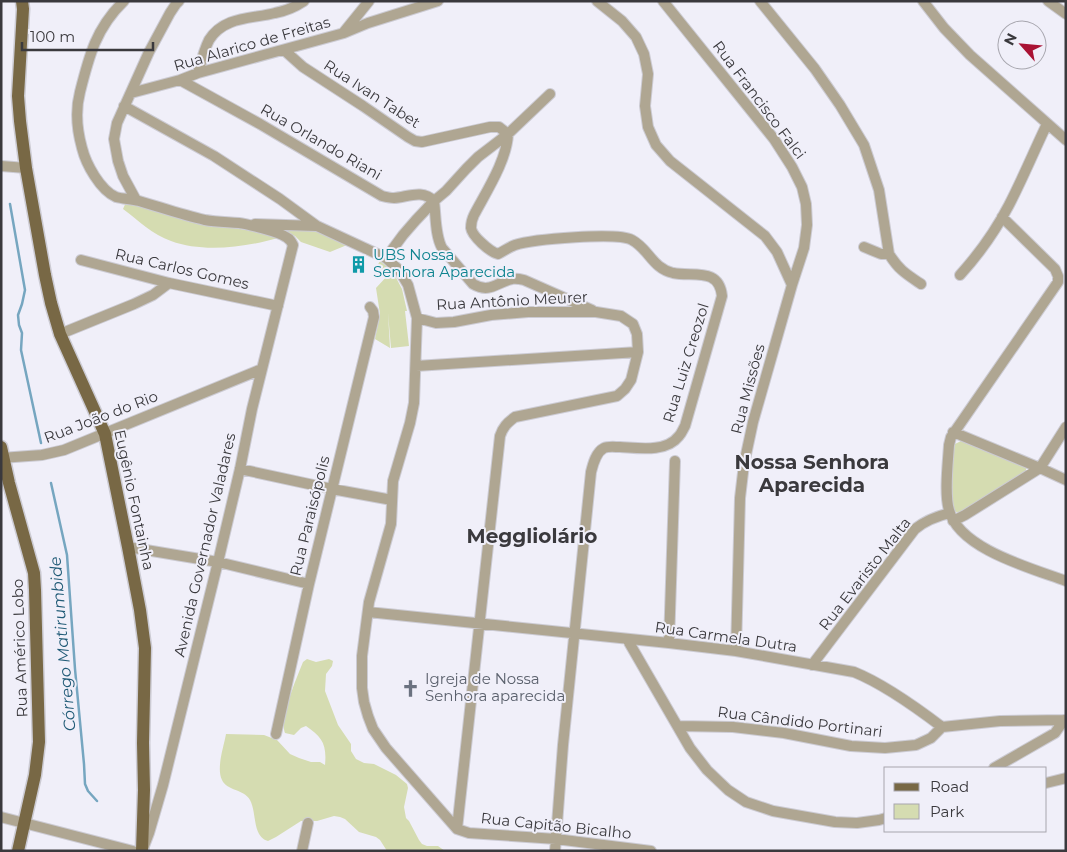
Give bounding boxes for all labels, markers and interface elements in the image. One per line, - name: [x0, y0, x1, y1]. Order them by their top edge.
- street label: Rua Alarico de Freitas: [171, 12, 332, 75]
- scale bar: [22, 20, 154, 52]
- north arrow: [997, 20, 1047, 70]
- text: 100 m: [30, 27, 75, 46]
- text: N: [1000, 30, 1021, 48]
- street label: Rua Francisco Falci: [709, 37, 810, 163]
- street label: Rua Ivan Tabet: [320, 55, 424, 132]
- street label: Rua Orlando Riani: [257, 99, 385, 184]
- street label: Rua Carlos Gomes: [113, 244, 251, 293]
- place label: UBS Nossa Senhora Aparecida: [373, 245, 515, 281]
- building icon: UBS Nossa Senhora Aparecida: [349, 254, 369, 274]
- street label: Rua Antônio Meurer: [436, 287, 588, 314]
- street label: Rua Luiz Creozol: [658, 301, 713, 425]
- street label: Rua Missões: [726, 342, 769, 436]
- street label: Rua João do Rio: [41, 386, 161, 447]
- street label: Eugênio Fontainha: [110, 428, 159, 572]
- street label: Avenida Governador Valadares: [169, 431, 240, 659]
- district label: Nossa Senhora Aparecida: [735, 450, 889, 497]
- street label: Rua Paraisópolis: [285, 454, 334, 578]
- street label: Rua Evaristo Malta: [815, 513, 915, 634]
- district label: Meggliolário: [467, 524, 597, 548]
- water label: Córrego Matirumbide: [45, 556, 80, 732]
- street label: Rua Américo Lobo: [8, 578, 31, 718]
- street label: Rua Carmela Dutra: [654, 617, 798, 656]
- place label: Igreja de Nossa Senhora aparecida: [425, 669, 565, 705]
- church icon: Igreja de Nossa Senhora aparecida: [401, 678, 421, 698]
- street label: Rua Cândido Portinari: [716, 702, 884, 741]
- legend: [884, 767, 1047, 832]
- text: Road: [930, 777, 969, 796]
- text: Park: [930, 802, 964, 821]
- street label: Rua Capitão Bicalho: [480, 808, 632, 843]

